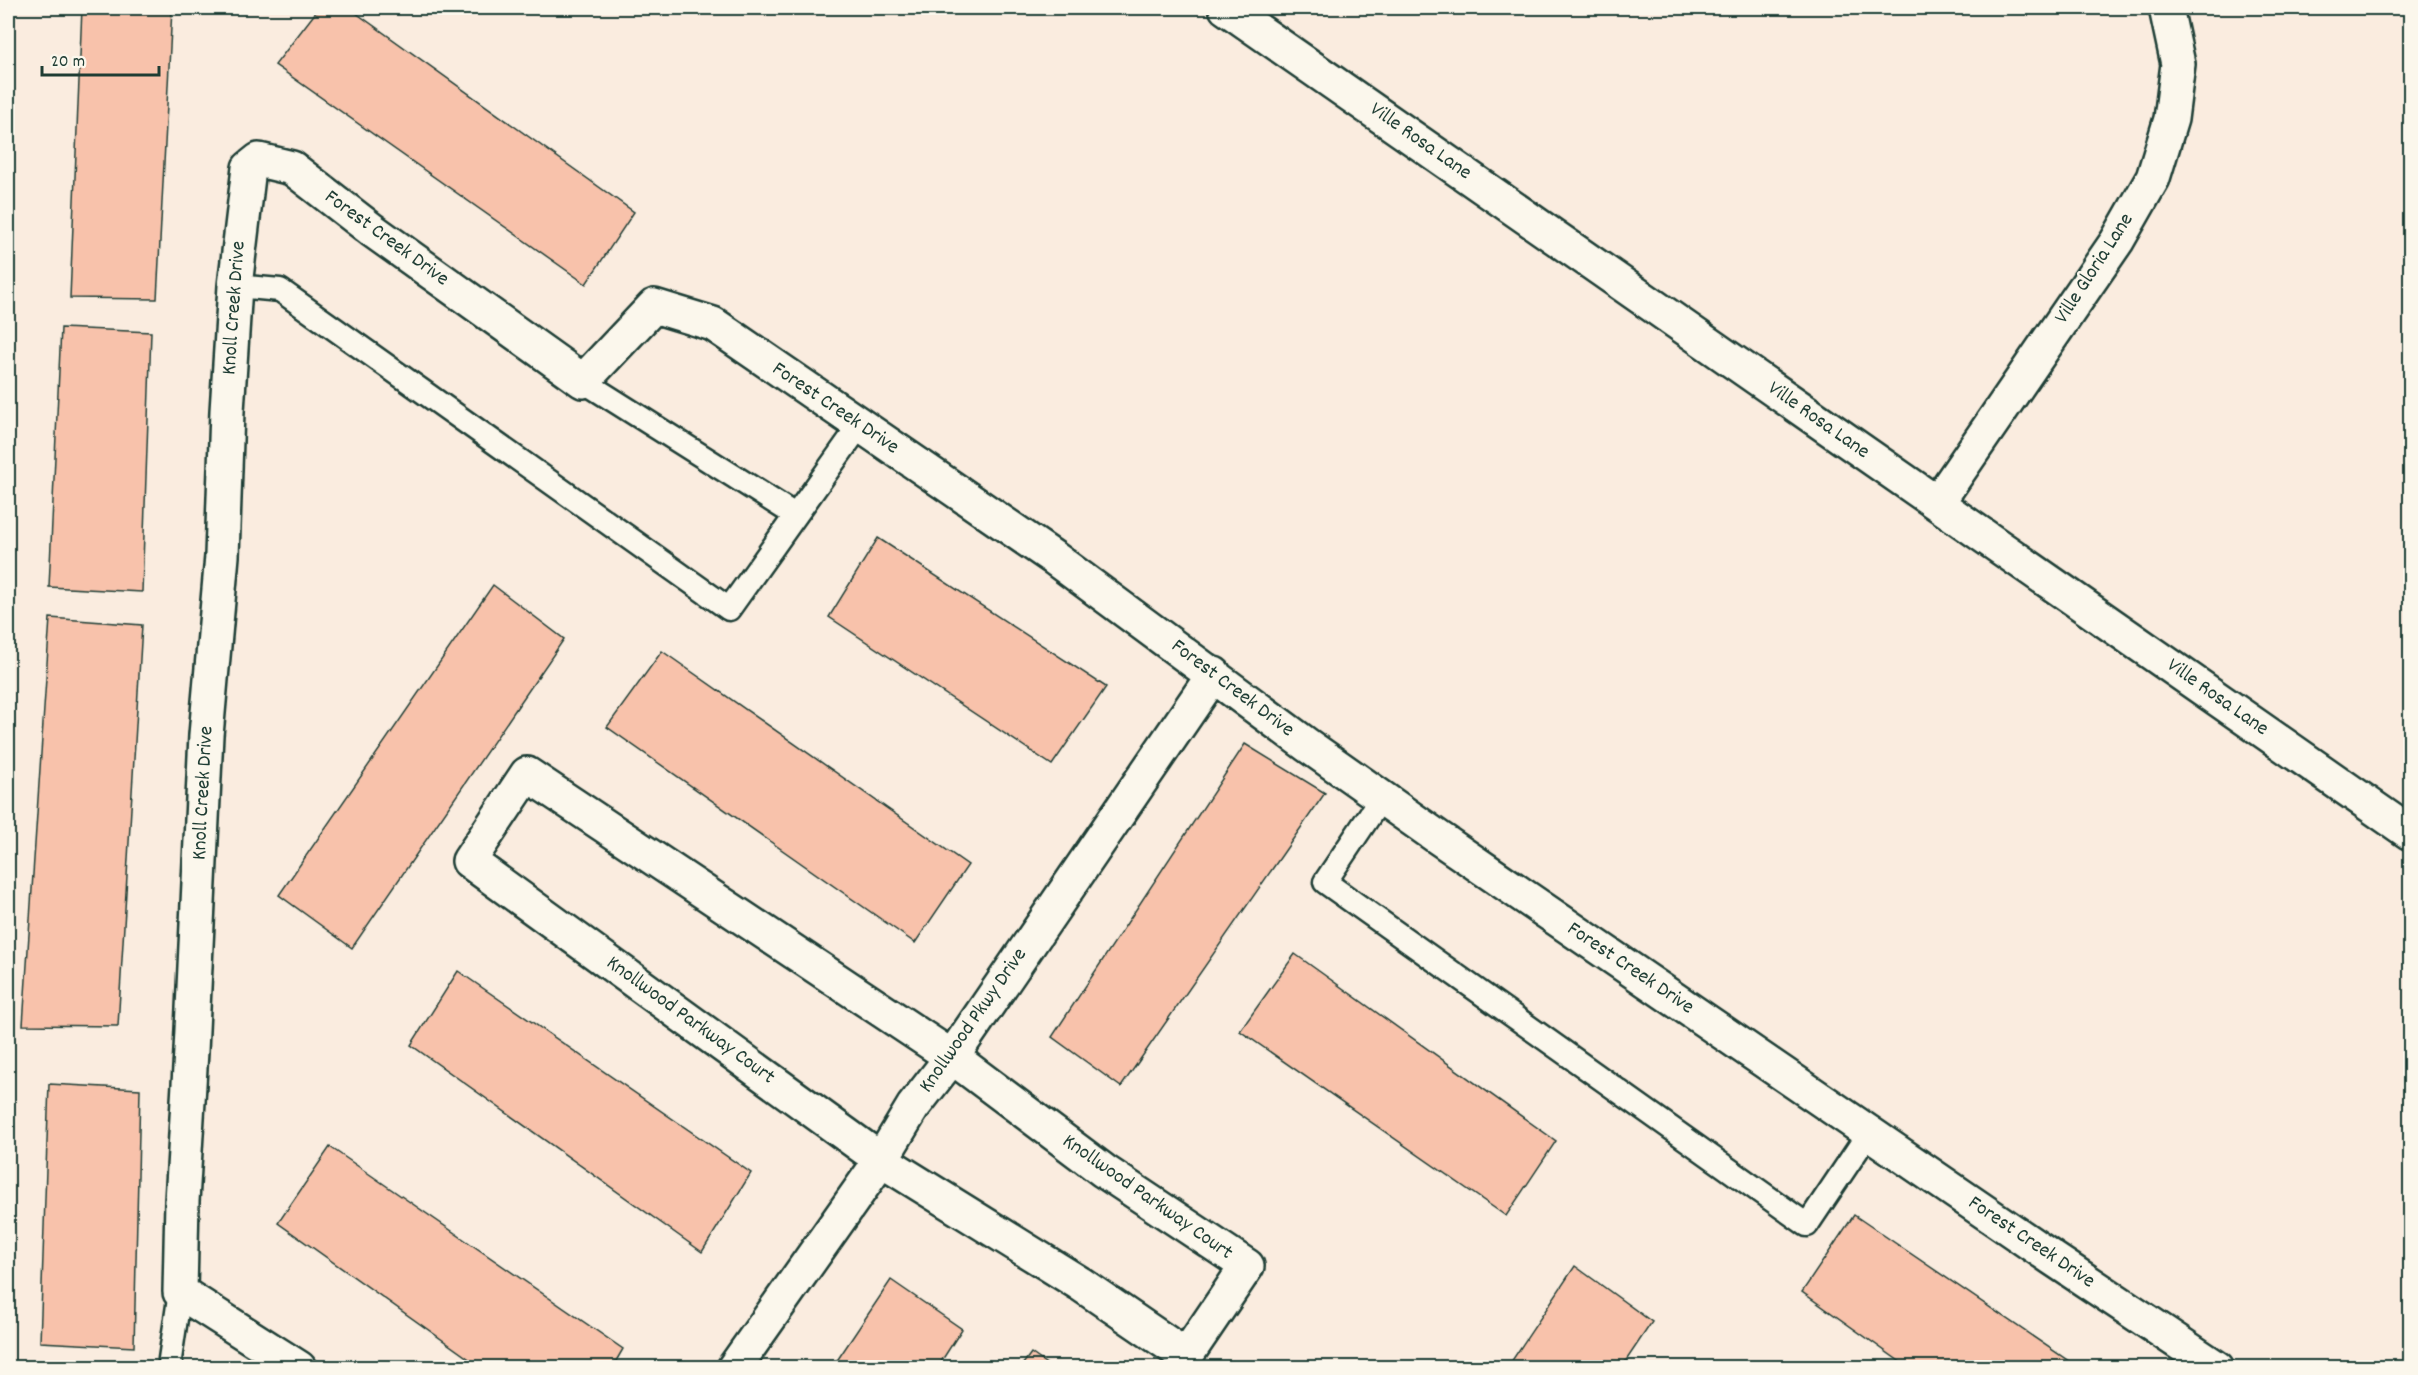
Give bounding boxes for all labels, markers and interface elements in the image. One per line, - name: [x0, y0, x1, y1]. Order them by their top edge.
- scale bar: [42, 39, 159, 77]
- text: 20 m: [51, 50, 85, 75]
- street label: Ville Rosa Lane: [1363, 96, 1477, 188]
- street label: Forest Creek Drive: [317, 183, 455, 295]
- street label: Ville Gloria Lane: [2048, 208, 2142, 330]
- street label: Knoll Creek Drive: [215, 240, 255, 376]
- street label: Forest Creek Drive: [765, 355, 905, 463]
- street label: Ville Rosa Lane: [1761, 375, 1875, 467]
- street label: Forest Creek Drive: [1164, 633, 1300, 745]
- street label: Ville Rosa Lane: [2160, 652, 2274, 744]
- street label: Knoll Creek Drive: [186, 725, 222, 861]
- street label: Forest Creek Drive: [1560, 915, 1700, 1023]
- street label: Knollwood Pkwy Drive: [913, 942, 1035, 1100]
- street label: Knollwood Parkway Court: [599, 949, 781, 1093]
- street label: Knollwood Parkway Court: [1055, 1128, 1239, 1268]
- street label: Forest Creek Drive: [1961, 1189, 2101, 1297]

